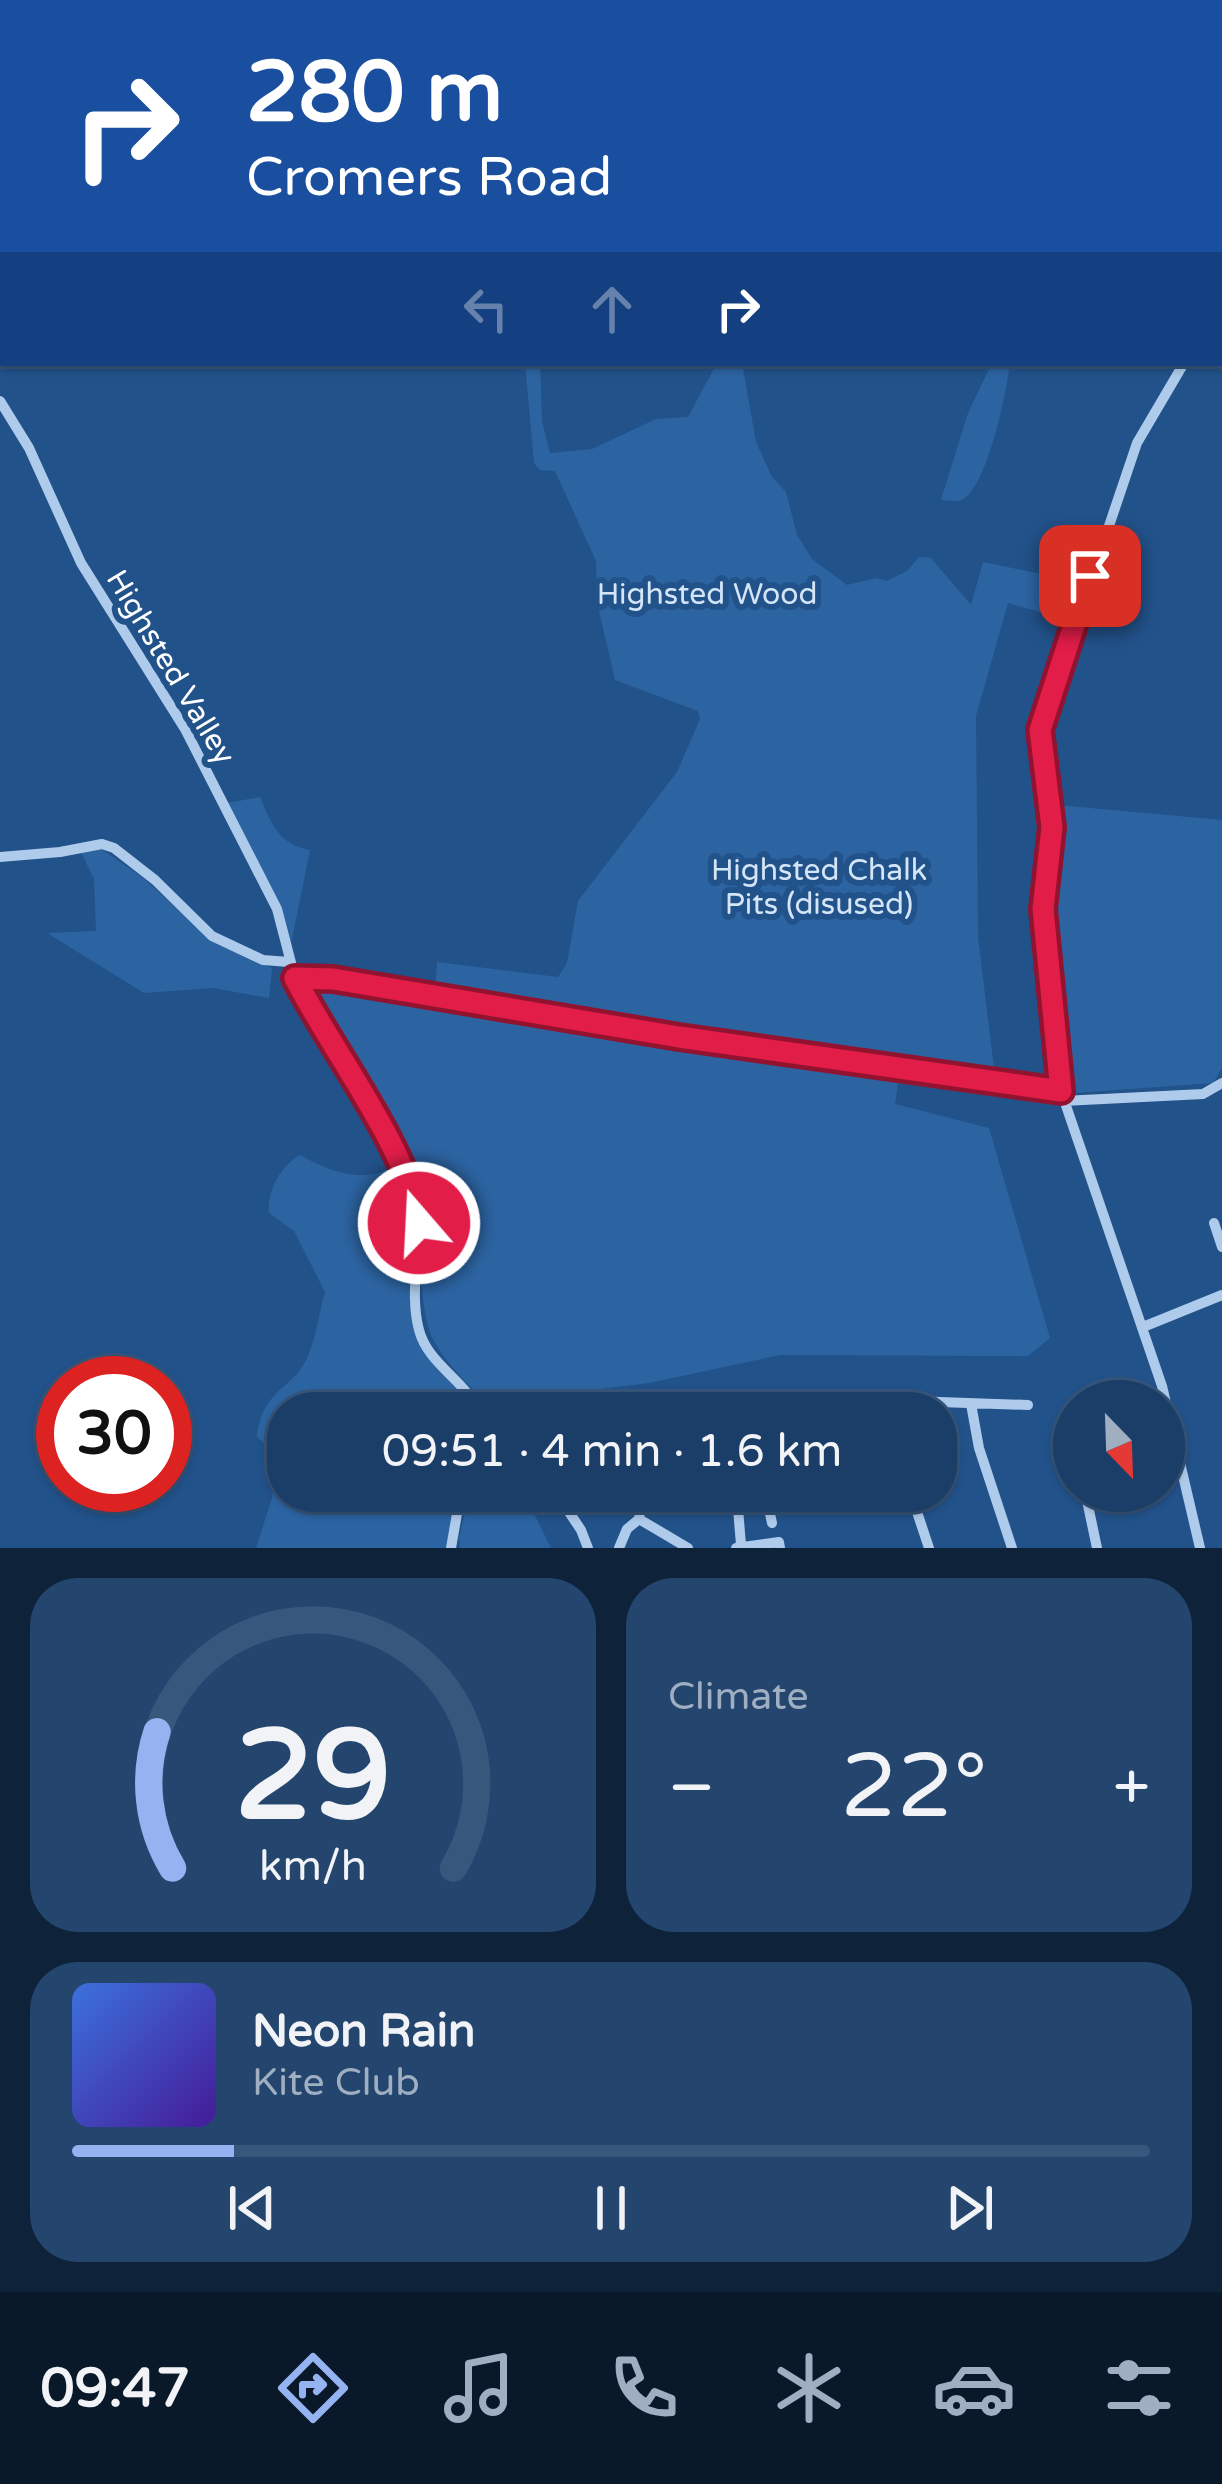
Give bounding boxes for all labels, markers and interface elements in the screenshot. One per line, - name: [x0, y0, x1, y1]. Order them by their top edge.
- text: 280 m: [246, 43, 503, 144]
- icon: right: [48, 48, 204, 204]
- text: Cromers Road: [246, 145, 612, 210]
- icon: left: [453, 276, 519, 342]
- icon: ahead: [579, 276, 645, 342]
- icon: right: [705, 276, 771, 342]
- pin: [1039, 525, 1141, 627]
- icon: arrive: [1057, 543, 1123, 609]
- street label: Highsted Valley: [98, 563, 243, 771]
- park label: Highsted Wood: [597, 576, 817, 613]
- park label: Highsted Chalk Pits (disused): [711, 852, 927, 923]
- position arrow: [356, 1160, 482, 1286]
- speed limit sign: 30: [36, 1356, 192, 1512]
- north arrow: [1053, 1380, 1185, 1512]
- map controls: [1053, 1380, 1185, 1512]
- text: 09:51 · 4 min · 1.6 km: [382, 1425, 842, 1479]
- text: Climate: [668, 1673, 808, 1720]
- text: 29: [235, 1702, 391, 1853]
- text: 22°: [840, 1733, 987, 1842]
- text: −: [668, 1748, 715, 1828]
- text: +: [1113, 1748, 1150, 1828]
- text: km/h: [259, 1841, 367, 1892]
- text: Neon Rain: [252, 2005, 475, 2059]
- text: Kite Club: [252, 2059, 420, 2106]
- icon: previous: [219, 2175, 285, 2241]
- icon: pause: [578, 2175, 644, 2241]
- icon: next: [937, 2175, 1003, 2241]
- icon: directions: [271, 2346, 355, 2430]
- icon: music: [437, 2346, 521, 2430]
- icon: phone: [602, 2346, 686, 2430]
- icon: climate: [767, 2346, 851, 2430]
- icon: car: [932, 2346, 1016, 2430]
- icon: filters: [1097, 2346, 1181, 2430]
- text: 09:47: [41, 2356, 190, 2421]

